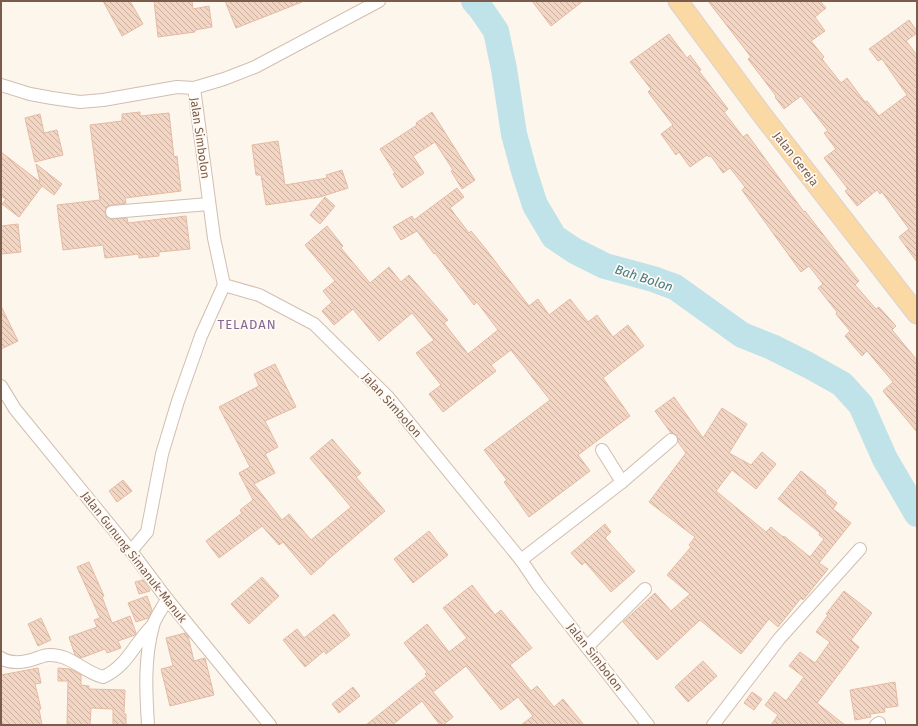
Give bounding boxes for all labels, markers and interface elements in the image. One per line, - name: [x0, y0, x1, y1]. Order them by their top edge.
- street label: Jalan Simbolon: [187, 96, 213, 180]
- street label: Jalan Gereja: [770, 129, 822, 189]
- water label: Bah Bolon: [613, 262, 675, 294]
- district label: TELADAN: [217, 317, 277, 332]
- street label: Jalan Simbolon: [359, 370, 425, 440]
- street label: Jalan Gunung Simanuk-Manuk: [78, 489, 190, 626]
- street label: Jalan Simbolon: [564, 620, 626, 694]

